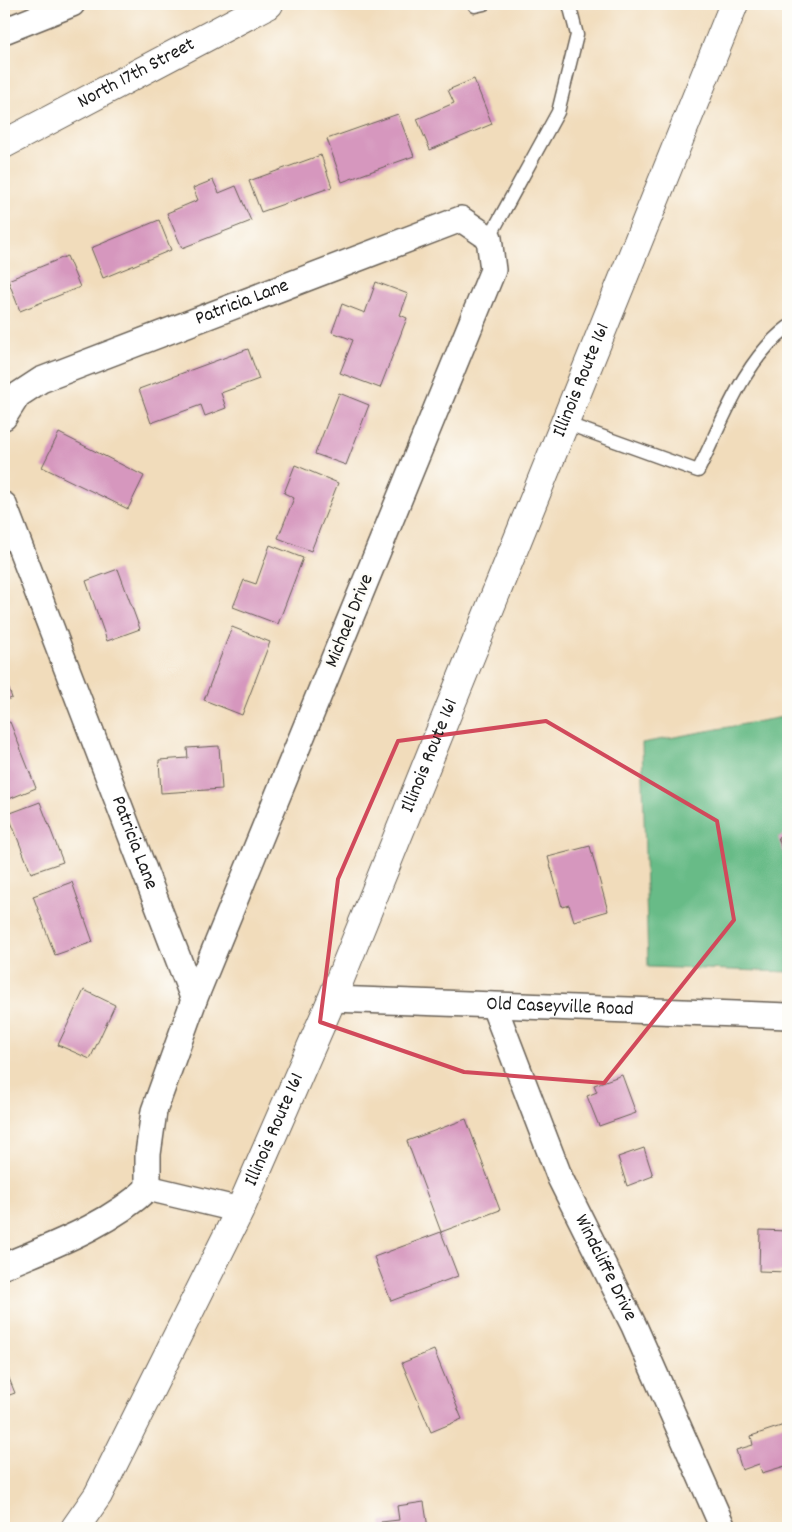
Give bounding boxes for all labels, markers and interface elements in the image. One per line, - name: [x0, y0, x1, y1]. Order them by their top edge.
- street label: North 17th Street: [73, 31, 200, 116]
- street label: Patricia Lane: [191, 272, 293, 334]
- street label: Illinois Route 161: [546, 319, 618, 442]
- street label: Michael Drive: [319, 570, 382, 672]
- street label: Illinois Route 161: [395, 695, 466, 817]
- street label: Patricia Lane: [103, 792, 164, 894]
- street label: Old Caseyville Road: [486, 991, 634, 1024]
- street label: Illinois Route 161: [238, 1069, 312, 1191]
- street label: Windcliffe Drive: [567, 1210, 644, 1326]

